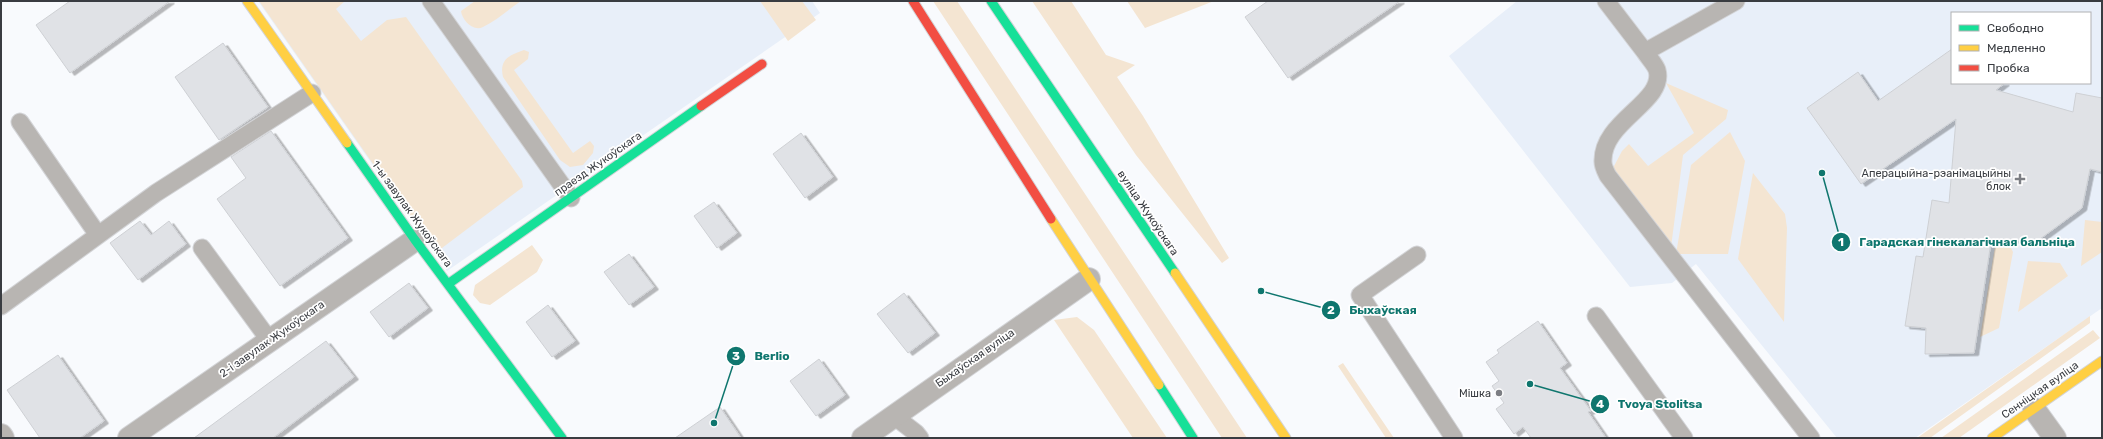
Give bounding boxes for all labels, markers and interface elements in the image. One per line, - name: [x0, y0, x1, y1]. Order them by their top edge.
- legend: [1951, 12, 2091, 84]
- text: Свободно: [1987, 21, 2044, 35]
- text: Медленно: [1987, 41, 2046, 55]
- text: Пробка: [1987, 61, 2030, 75]
- street label: праезд Жукоўскага: [552, 129, 644, 199]
- street label: 1-ы завулак Жукоўскага: [369, 158, 455, 270]
- place label: Аперацыйна-рэанімацыйны блок: [1862, 167, 2011, 193]
- street label: вуліца Жукоўскага: [1115, 168, 1181, 258]
- marker: Аперацыйна-рэанімацыйны блок: [2014, 173, 2026, 185]
- callout: Гарадская гінекалагічная бальніца: [1831, 230, 2083, 254]
- text: 1: [1838, 235, 1844, 249]
- text: Гарадская гінекалагічная бальніца: [1859, 235, 2075, 249]
- street label: 2-і завулак Жукоўскага: [217, 298, 327, 380]
- callout: Быхаўская: [1321, 298, 1424, 322]
- text: 2: [1327, 303, 1335, 317]
- text: Быхаўская: [1349, 303, 1417, 317]
- street label: Быхаўская вуліца: [933, 326, 1017, 390]
- callout: Berlio: [726, 344, 797, 368]
- text: 3: [732, 349, 740, 363]
- text: Berlio: [754, 349, 790, 363]
- street label: Сенніцкая вуліца: [1999, 359, 2081, 421]
- place label: Мішка: [1459, 387, 1491, 400]
- marker: Мішка: [1494, 388, 1504, 398]
- callout: Tvoya Stolitsa: [1590, 392, 1710, 416]
- text: 4: [1596, 397, 1604, 411]
- text: Tvoya Stolitsa: [1618, 397, 1702, 411]

